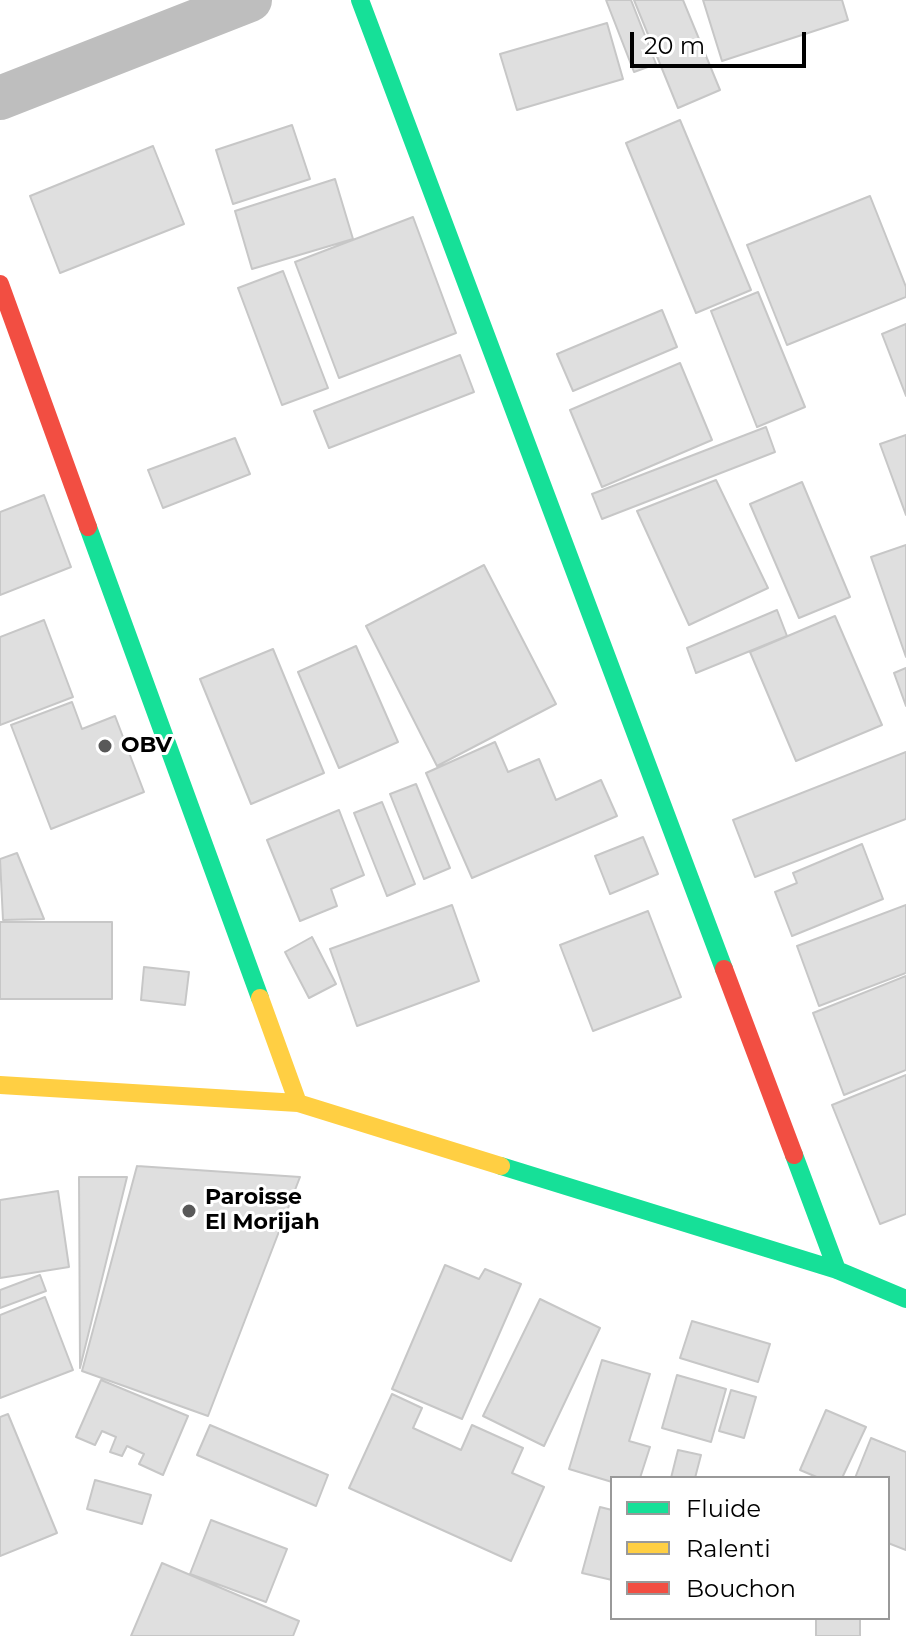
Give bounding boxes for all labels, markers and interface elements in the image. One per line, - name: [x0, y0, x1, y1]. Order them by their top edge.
- scale bar: [634, 16, 810, 66]
- text: 20 m: [644, 31, 705, 60]
- place label: OBV: [121, 733, 172, 759]
- marker: OBV: [96, 737, 114, 755]
- place label: Paroisse El Morijah: [205, 1185, 320, 1236]
- marker: Paroisse El Morijah: [180, 1202, 198, 1220]
- legend: [610, 1476, 890, 1620]
- text: Fluide: [686, 1494, 761, 1523]
- text: Ralenti: [686, 1534, 771, 1563]
- text: Bouchon: [686, 1574, 796, 1603]

